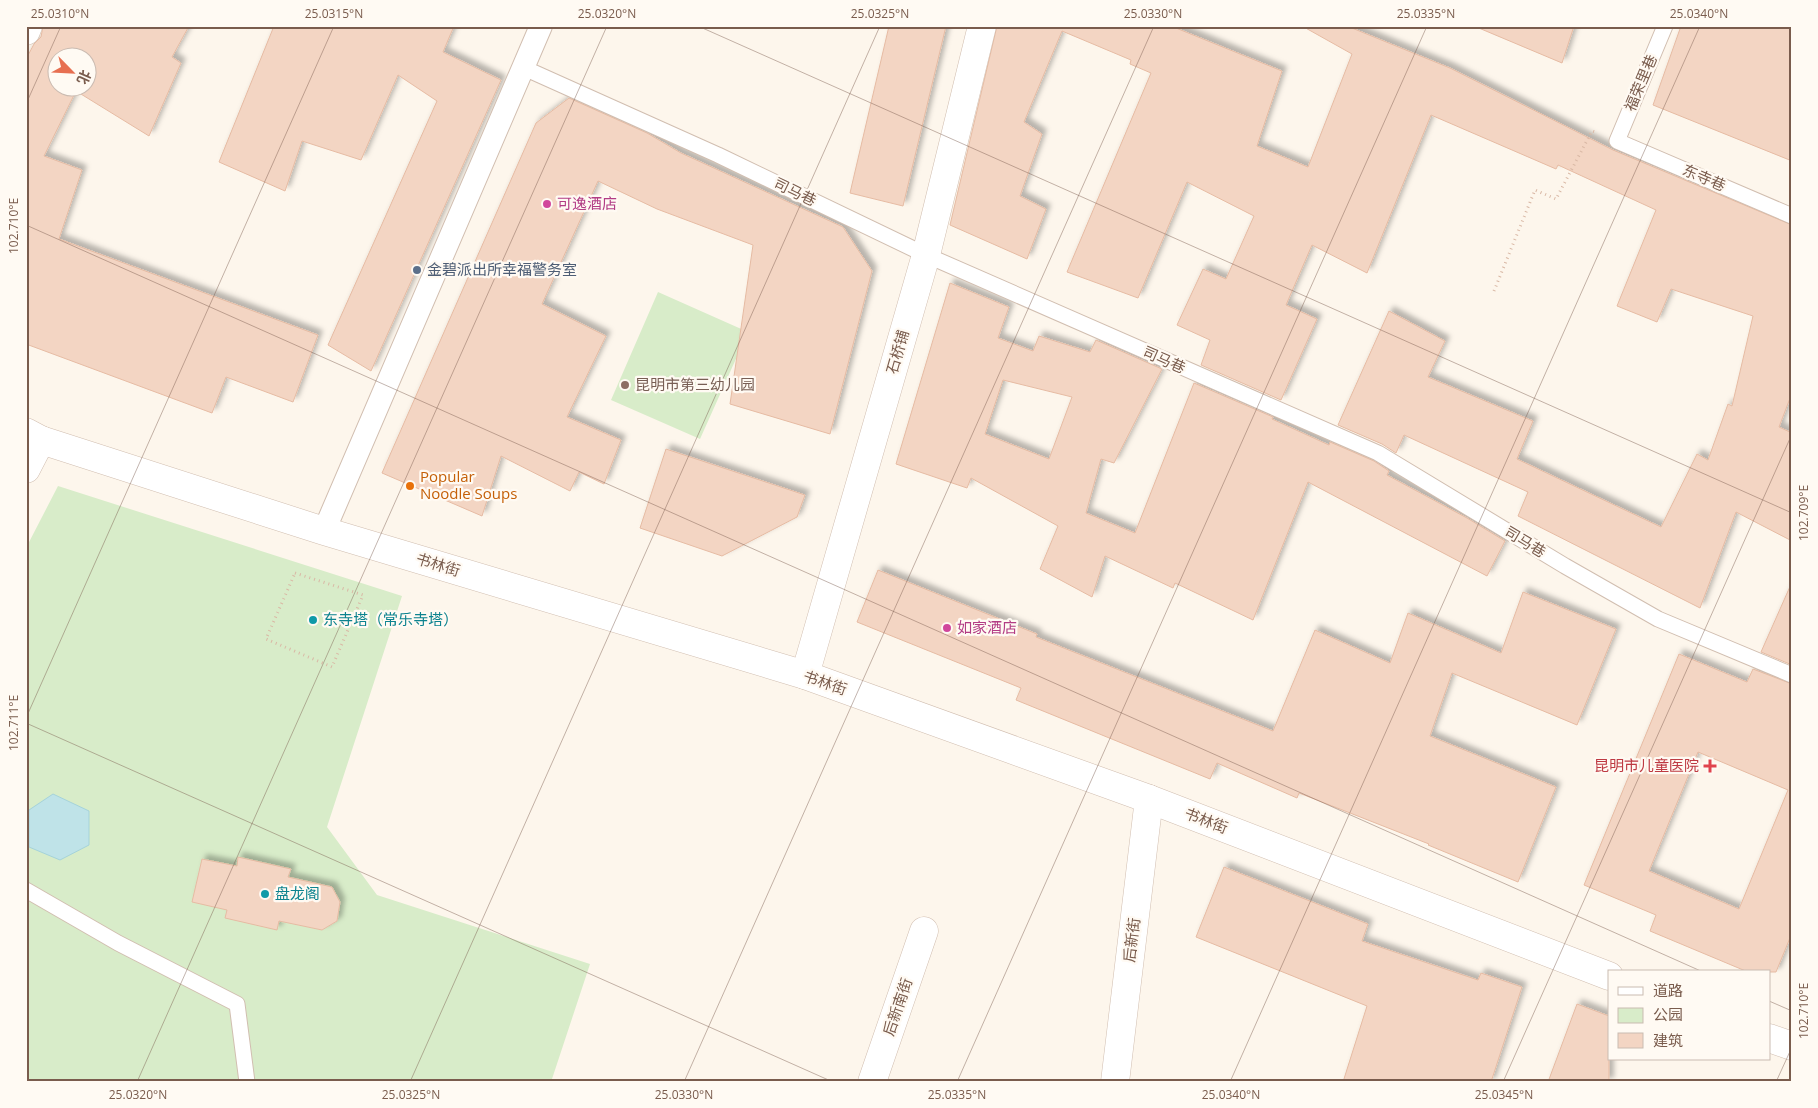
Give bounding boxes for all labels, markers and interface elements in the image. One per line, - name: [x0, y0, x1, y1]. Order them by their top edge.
- text: 25.0310°N: [31, 5, 89, 22]
- text: 25.0315°N: [305, 5, 363, 22]
- text: 25.0320°N: [578, 5, 636, 22]
- text: 25.0325°N: [851, 5, 909, 22]
- text: 25.0330°N: [1124, 5, 1182, 22]
- text: 25.0335°N: [1397, 5, 1455, 22]
- text: 25.0340°N: [1670, 5, 1728, 22]
- north arrow: [48, 48, 98, 98]
- street label: 福荣里巷: [1619, 51, 1661, 114]
- text: 北: [73, 67, 96, 88]
- street label: 东寺巷: [1680, 159, 1729, 195]
- street label: 司马巷: [771, 172, 820, 210]
- place label: 可逸酒店: [557, 193, 617, 213]
- text: 102.710°E: [5, 198, 22, 254]
- marker: 可逸酒店: [541, 198, 553, 210]
- place label: 金碧派出所幸福警务室: [427, 259, 577, 279]
- marker: 金碧派出所幸福警务室: [411, 264, 423, 276]
- street label: 石桥铺: [881, 327, 913, 376]
- street label: 司马巷: [1140, 341, 1189, 377]
- place label: 昆明市第三幼儿园: [635, 374, 755, 394]
- marker: 昆明市第三幼儿园: [619, 379, 631, 391]
- place label: Popular Noodle Soups: [420, 466, 517, 503]
- marker: Popular Noodle Soups: [404, 480, 416, 492]
- text: 102.709°E: [1795, 485, 1812, 541]
- street label: 司马巷: [1501, 521, 1550, 561]
- street label: 书林街: [414, 548, 463, 580]
- place label: 东寺塔（常乐寺塔）: [323, 609, 458, 629]
- marker: 东寺塔（常乐寺塔）: [307, 614, 319, 626]
- place label: 如家酒店: [957, 617, 1017, 637]
- marker: 如家酒店: [941, 622, 953, 634]
- street label: 书林街: [801, 665, 850, 699]
- text: 102.711°E: [5, 695, 22, 751]
- place label: 昆明市儿童医院: [1594, 755, 1699, 775]
- marker: 昆明市儿童医院: [1703, 759, 1717, 773]
- street label: 书林街: [1182, 803, 1231, 837]
- place label: 盘龙阁: [275, 883, 320, 903]
- marker: 盘龙阁: [259, 888, 271, 900]
- street label: 后新街: [1118, 916, 1144, 963]
- legend: [1608, 970, 1770, 1060]
- street label: 后新南街: [878, 975, 916, 1038]
- text: 道路: [1653, 980, 1683, 1000]
- text: 102.710°E: [1795, 983, 1812, 1039]
- text: 公园: [1653, 1004, 1683, 1024]
- text: 建筑: [1653, 1030, 1683, 1050]
- text: 25.0320°N: [109, 1086, 167, 1103]
- text: 25.0325°N: [382, 1086, 440, 1103]
- text: 25.0330°N: [655, 1086, 713, 1103]
- text: 25.0335°N: [928, 1086, 986, 1103]
- text: 25.0340°N: [1202, 1086, 1260, 1103]
- text: 25.0345°N: [1475, 1086, 1533, 1103]

